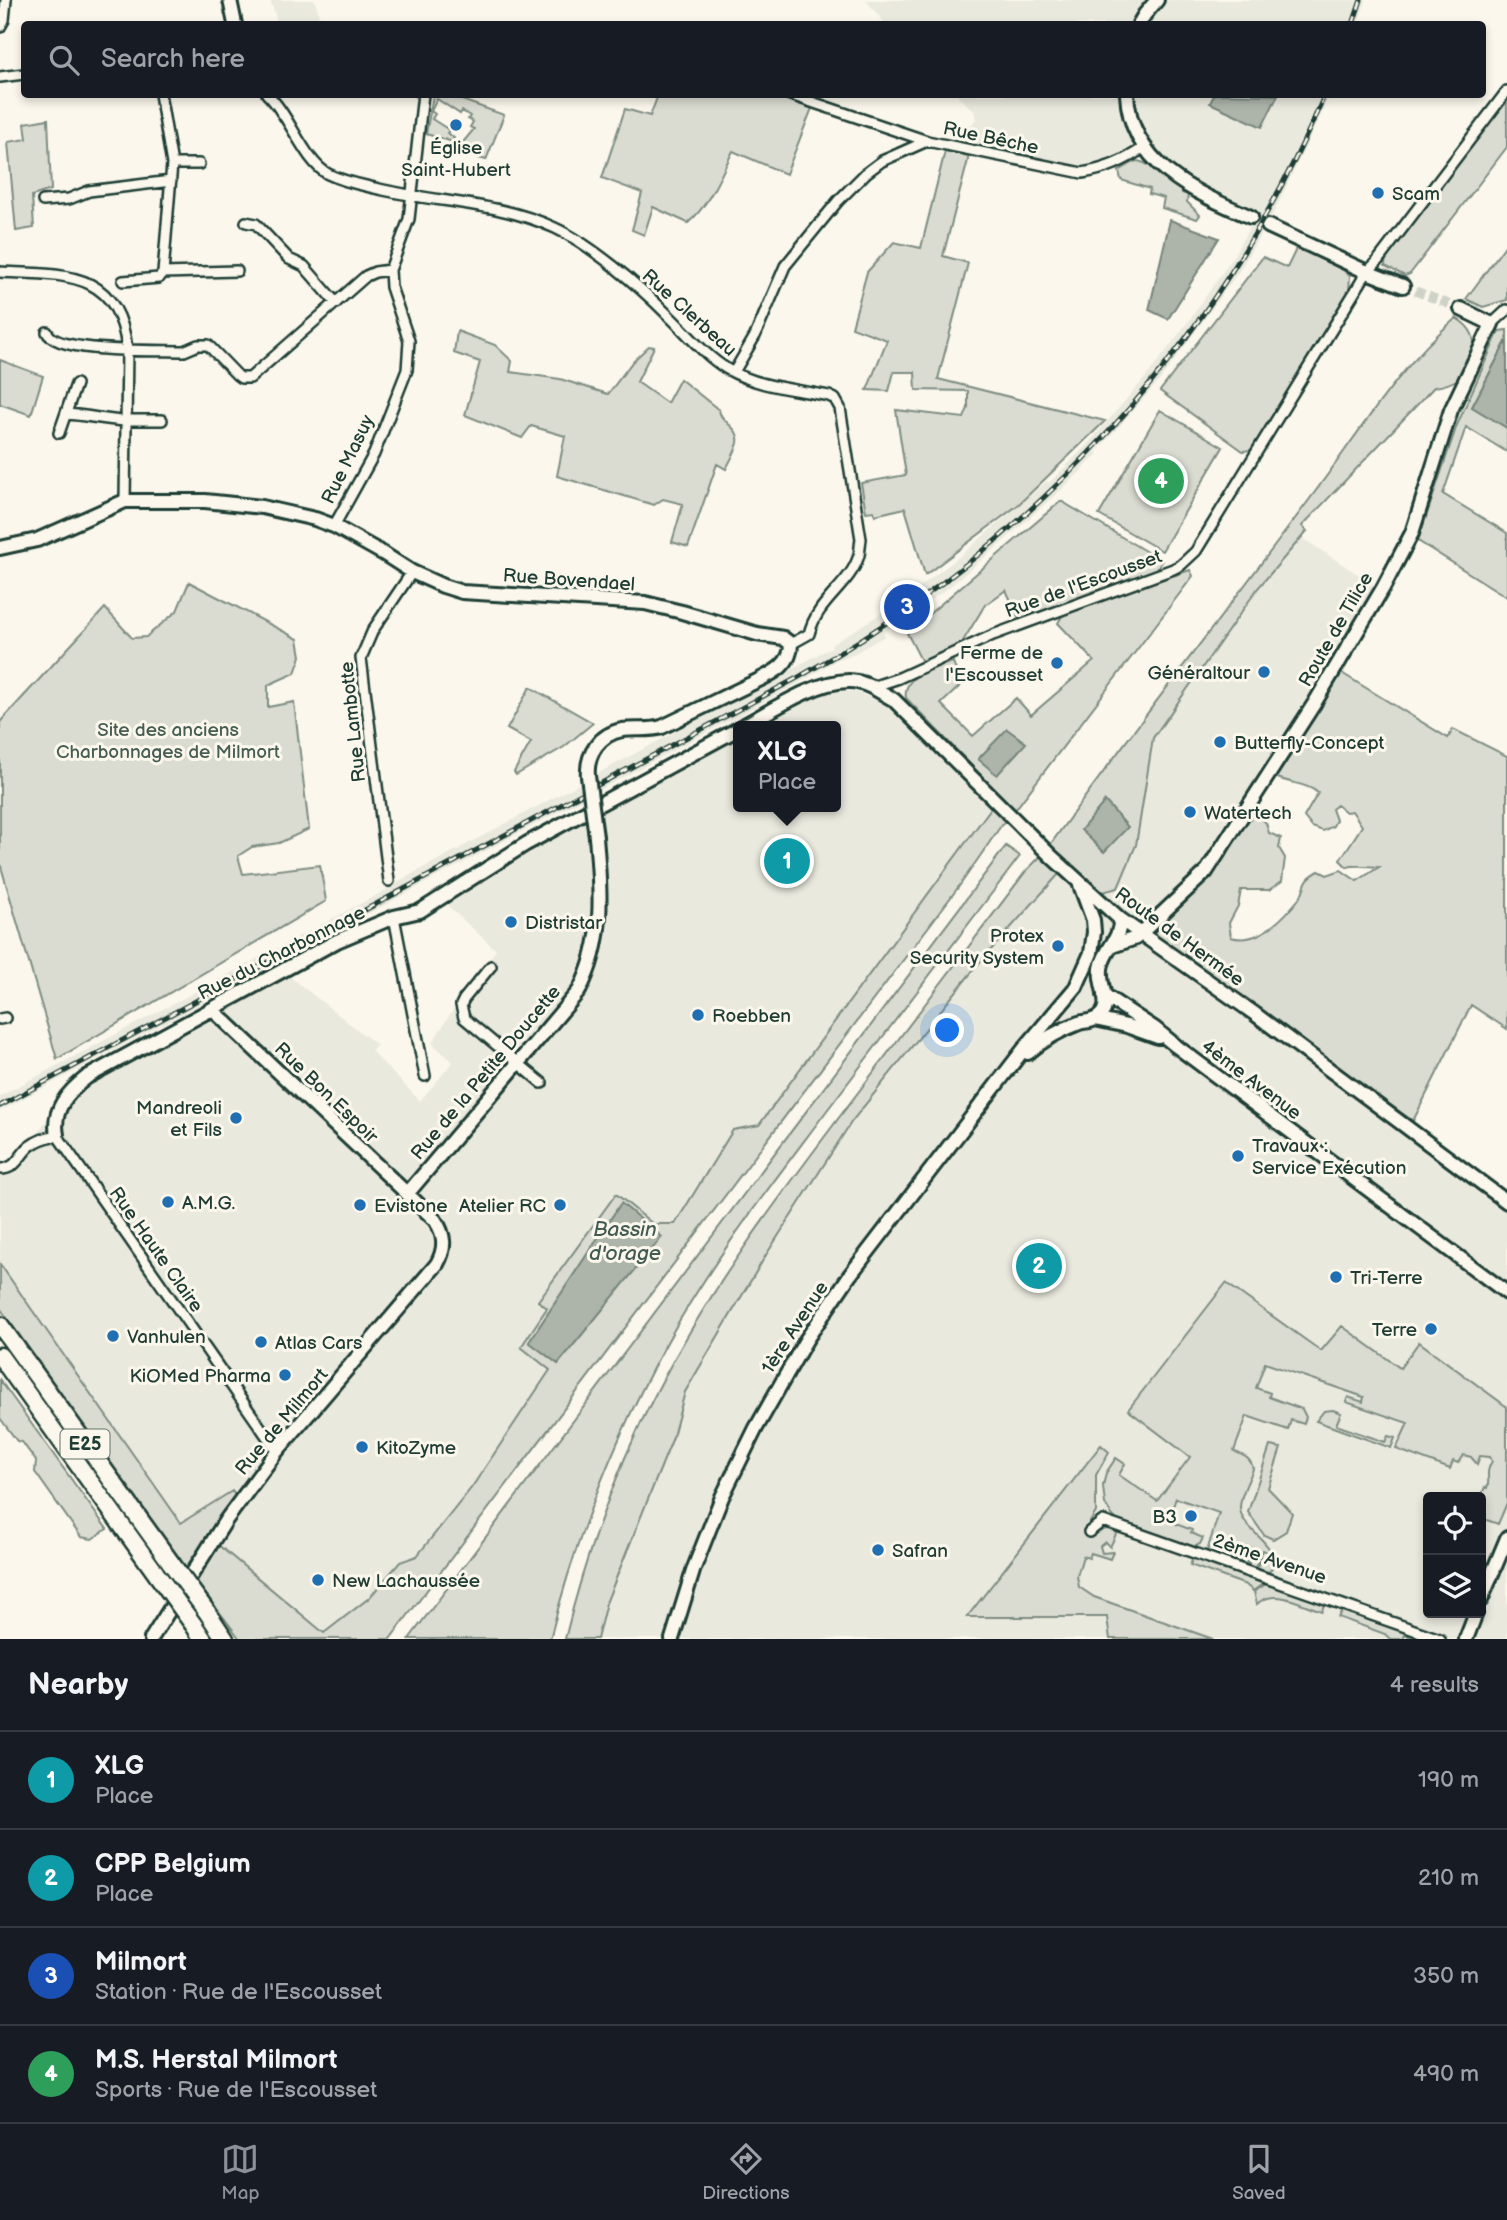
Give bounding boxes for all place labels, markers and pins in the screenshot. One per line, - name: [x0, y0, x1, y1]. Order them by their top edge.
- marker: Église Saint-Hubert: [448, 117, 464, 133]
- place label: Église Saint-Hubert: [401, 136, 511, 182]
- place label: Scam: [1392, 183, 1440, 206]
- marker: Scam: [1370, 185, 1386, 201]
- pin: 4: [1138, 455, 1184, 507]
- pin: 3: [884, 581, 930, 633]
- place label: Ferme de l'Escousset: [945, 642, 1043, 687]
- marker: Ferme de l'Escousset: [1049, 655, 1065, 671]
- place label: Généraltour: [1147, 662, 1251, 685]
- marker: Généraltour: [1256, 664, 1272, 680]
- place label: Butterfly-Concept: [1234, 732, 1384, 755]
- marker: Butterfly-Concept: [1212, 734, 1228, 750]
- place label: Watertech: [1204, 802, 1292, 825]
- marker: Watertech: [1182, 804, 1198, 820]
- pin: 1: [764, 835, 810, 887]
- place label: Distristar: [525, 912, 603, 935]
- marker: Distristar: [503, 914, 519, 930]
- place label: Protex Security System: [910, 925, 1044, 970]
- marker: Protex Security System: [1050, 938, 1066, 954]
- place label: Roebben: [712, 1005, 791, 1028]
- marker: Roebben: [690, 1007, 706, 1023]
- place label: Mandreoli et Fils: [136, 1097, 222, 1142]
- marker: Mandreoli et Fils: [228, 1110, 244, 1126]
- place label: Travaux : Service Exécution: [1252, 1135, 1406, 1180]
- marker: Travaux : Service Exécution: [1230, 1148, 1246, 1164]
- place label: A.M.G.: [182, 1192, 235, 1215]
- marker: A.M.G.: [160, 1194, 176, 1210]
- place label: Evistone: [374, 1195, 448, 1218]
- place label: Atelier RC: [459, 1195, 546, 1218]
- marker: Evistone: [352, 1197, 368, 1213]
- marker: Atelier RC: [552, 1197, 568, 1213]
- pin: 2: [1016, 1240, 1062, 1292]
- place label: Tri-Terre: [1350, 1267, 1423, 1290]
- marker: Tri-Terre: [1328, 1269, 1344, 1285]
- place label: Terre: [1372, 1319, 1417, 1342]
- marker: Terre: [1423, 1321, 1439, 1337]
- place label: Vanhulen: [127, 1326, 206, 1349]
- marker: Vanhulen: [105, 1328, 121, 1344]
- place label: Atlas Cars: [275, 1332, 362, 1355]
- marker: Atlas Cars: [253, 1334, 269, 1350]
- place label: KiOMed Pharma: [130, 1365, 271, 1388]
- marker: KiOMed Pharma: [277, 1367, 293, 1383]
- place label: KitoZyme: [376, 1437, 456, 1460]
- marker: KitoZyme: [354, 1439, 370, 1455]
- place label: B3: [1152, 1506, 1177, 1529]
- marker: B3: [1183, 1508, 1199, 1524]
- place label: Safran: [892, 1540, 948, 1563]
- marker: Safran: [870, 1542, 886, 1558]
- place label: New Lachaussée: [332, 1570, 480, 1593]
- marker: New Lachaussée: [310, 1572, 326, 1588]

